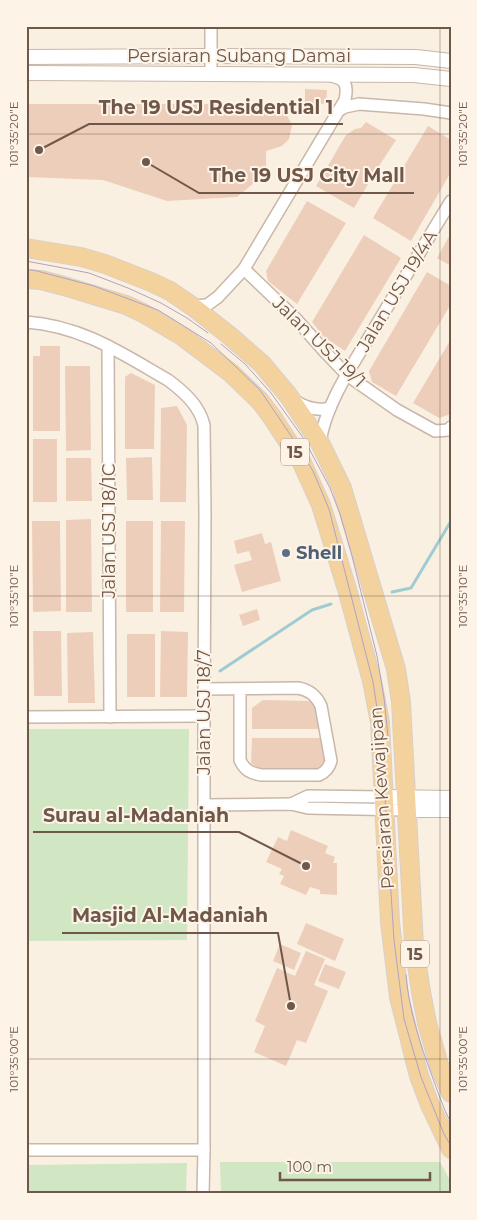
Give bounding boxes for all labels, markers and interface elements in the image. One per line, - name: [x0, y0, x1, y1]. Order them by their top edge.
- street label: Persiaran Subang Damai: [127, 45, 351, 67]
- callout: The 19 USJ Residential 1: [89, 90, 343, 124]
- text: The 19 USJ Residential 1: [99, 96, 333, 119]
- text: 101°35'20"E: [6, 101, 21, 167]
- text: 101°35'20"E: [455, 101, 470, 167]
- callout: The 19 USJ City Mall: [199, 159, 414, 193]
- text: The 19 USJ City Mall: [209, 164, 405, 187]
- street label: Jalan USJ 19/4A: [352, 226, 442, 357]
- street label: Jalan USJ 19/1: [267, 291, 370, 392]
- road number: 15: [281, 438, 309, 466]
- street label: Jalan USJ 18/1C: [98, 463, 120, 599]
- place label: Shell: [296, 542, 342, 564]
- marker: Shell: [280, 547, 292, 559]
- text: 101°35'10"E: [6, 564, 21, 628]
- text: 101°35'10"E: [455, 564, 470, 628]
- street label: Jalan USJ 18/7: [193, 649, 215, 776]
- street label: Persiaran Kewajipan: [365, 706, 399, 890]
- callout: Surau al-Madaniah: [33, 798, 239, 832]
- text: Surau al-Madaniah: [43, 804, 229, 827]
- callout: Masjid Al-Madaniah: [62, 899, 278, 933]
- text: Masjid Al-Madaniah: [72, 904, 268, 927]
- road number: 15: [401, 941, 429, 968]
- text: 101°35'00"E: [6, 1026, 21, 1092]
- text: 101°35'00"E: [455, 1026, 470, 1092]
- scale bar: [280, 1150, 430, 1182]
- text: 100 m: [287, 1157, 332, 1176]

